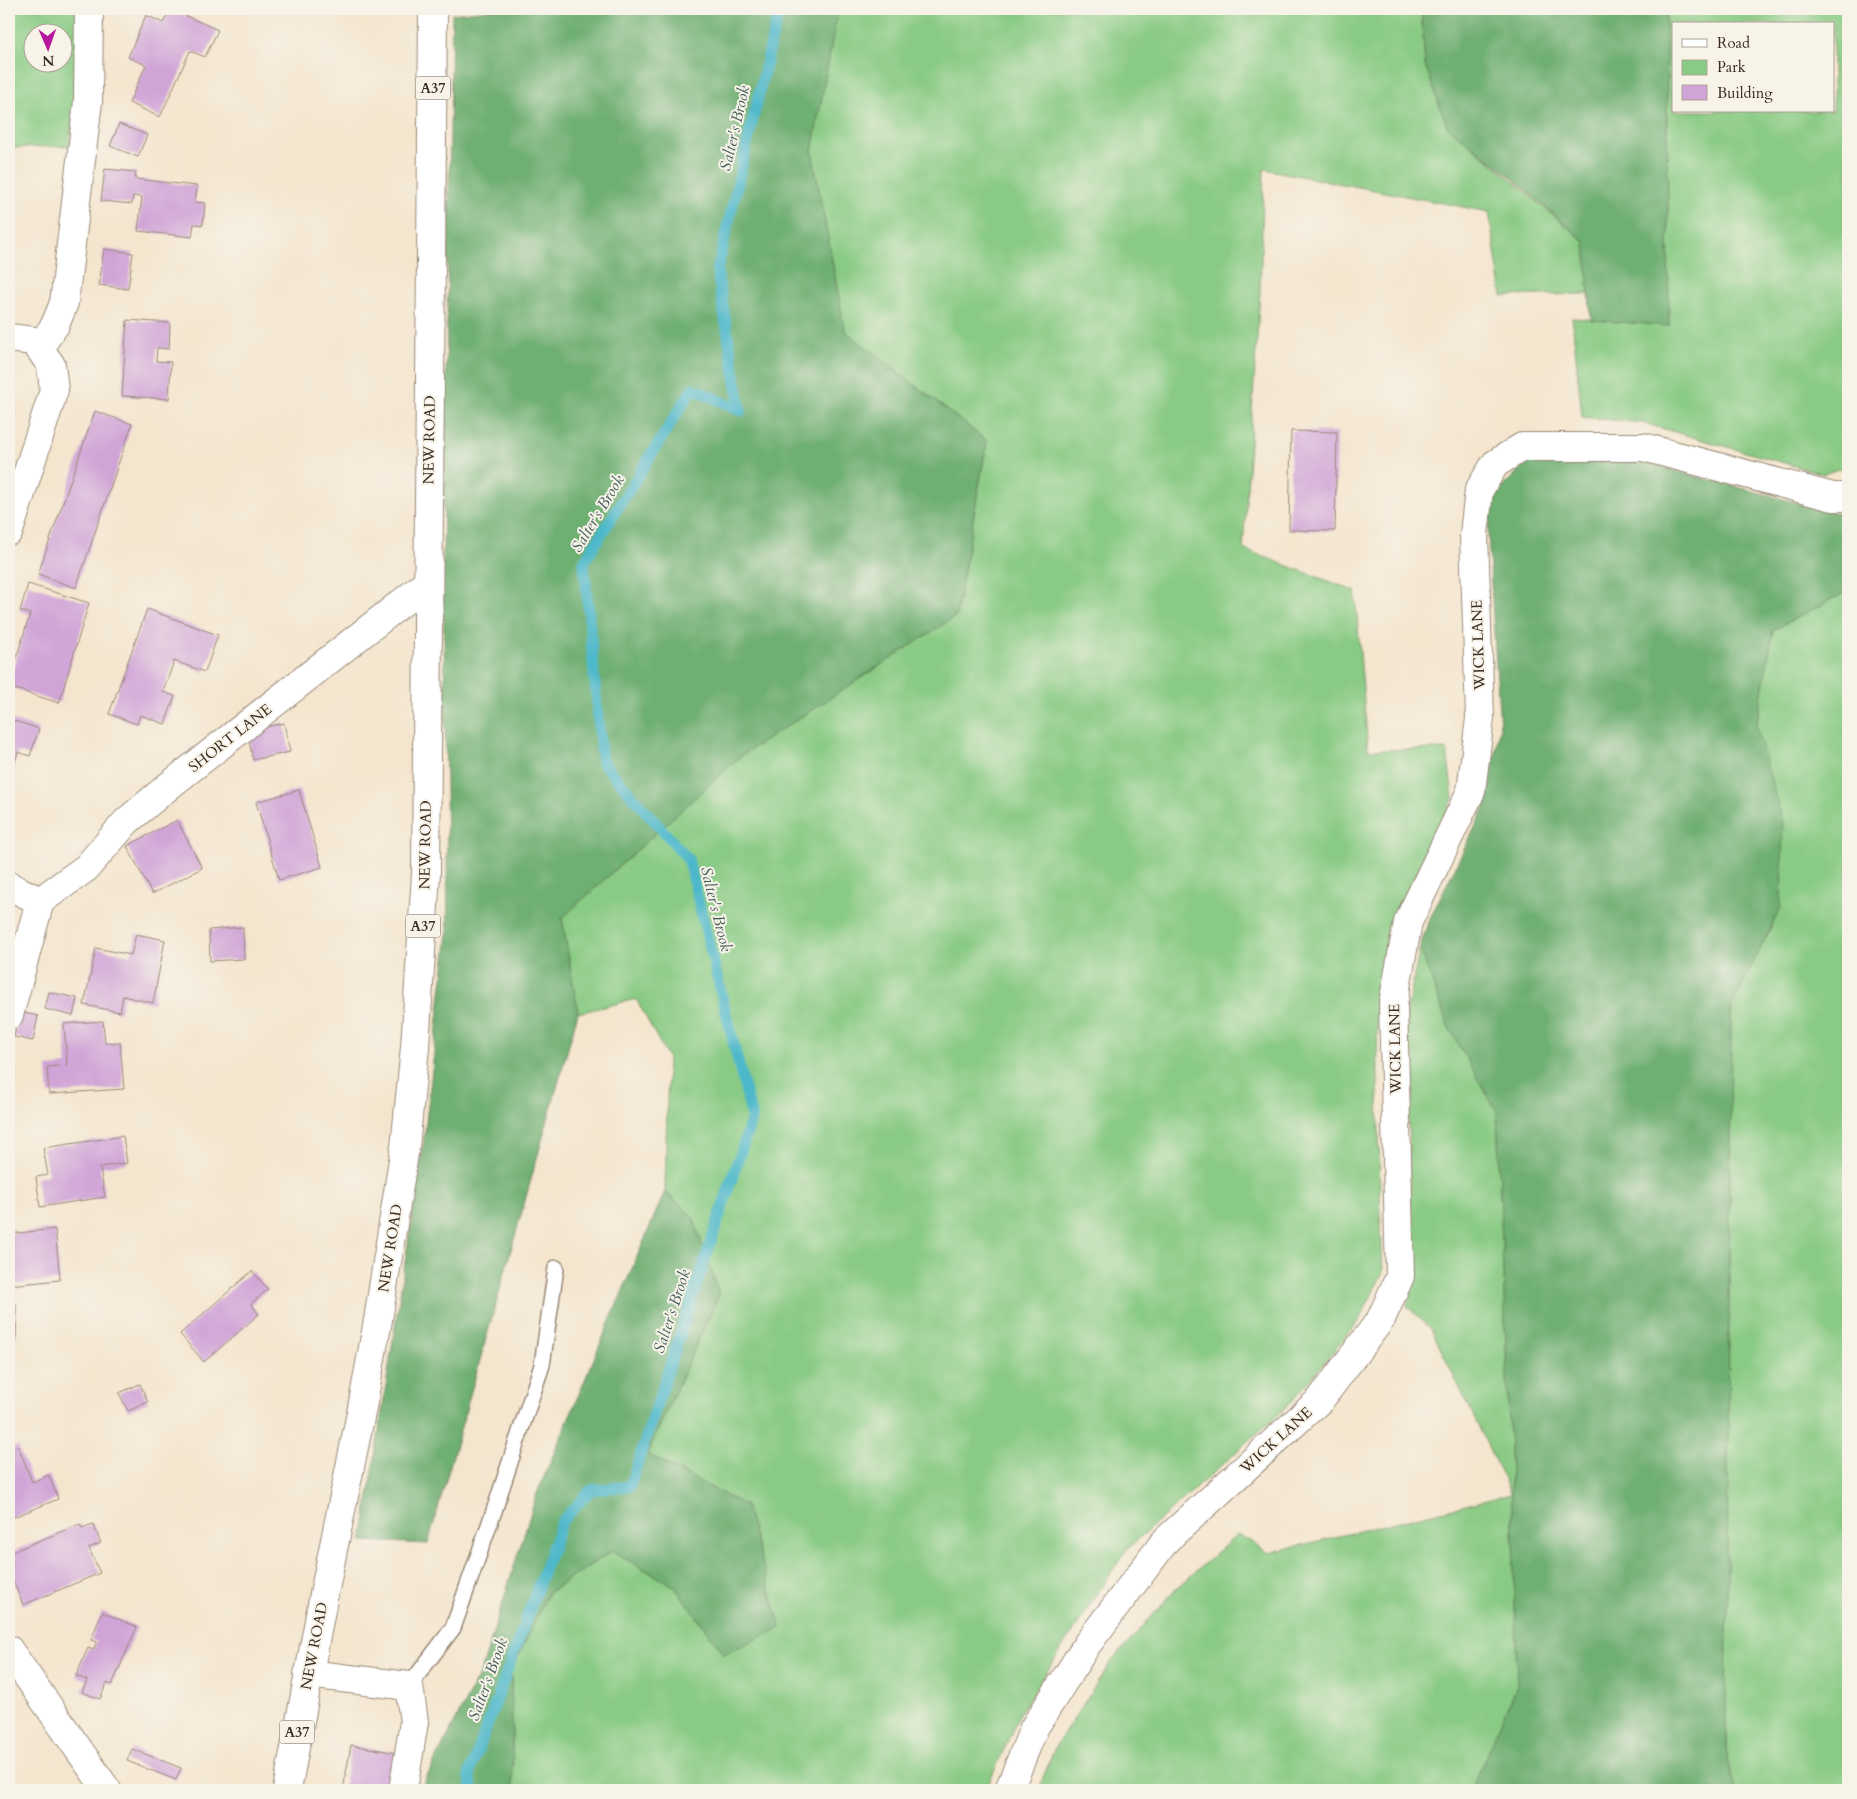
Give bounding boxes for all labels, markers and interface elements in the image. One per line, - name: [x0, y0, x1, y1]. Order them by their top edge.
- north arrow: [22, 22, 72, 72]
- legend: [1672, 22, 1834, 112]
- text: Road: [1717, 33, 1750, 53]
- text: N: [42, 51, 55, 70]
- text: Park: [1717, 57, 1746, 77]
- road number: A37: [416, 76, 450, 100]
- water label: Salter's Brook: [714, 83, 755, 173]
- text: Building: [1717, 83, 1773, 103]
- street label: NEW ROAD: [418, 395, 440, 485]
- water label: Salter's Brook: [566, 471, 630, 556]
- street label: WICK LANE: [1466, 600, 1490, 691]
- street label: SHORT LANE: [184, 699, 276, 777]
- street label: NEW ROAD: [414, 800, 436, 890]
- water label: Salter's Brook: [695, 864, 737, 954]
- road number: A37: [406, 914, 440, 938]
- street label: WICK LANE: [1384, 1004, 1406, 1095]
- street label: NEW ROAD: [373, 1203, 407, 1293]
- water label: Salter's Brook: [648, 1267, 696, 1356]
- street label: WICK LANE: [1235, 1402, 1316, 1478]
- street label: NEW ROAD: [296, 1600, 332, 1692]
- water label: Salter's Brook: [463, 1635, 513, 1724]
- road number: A37: [280, 1720, 314, 1744]

